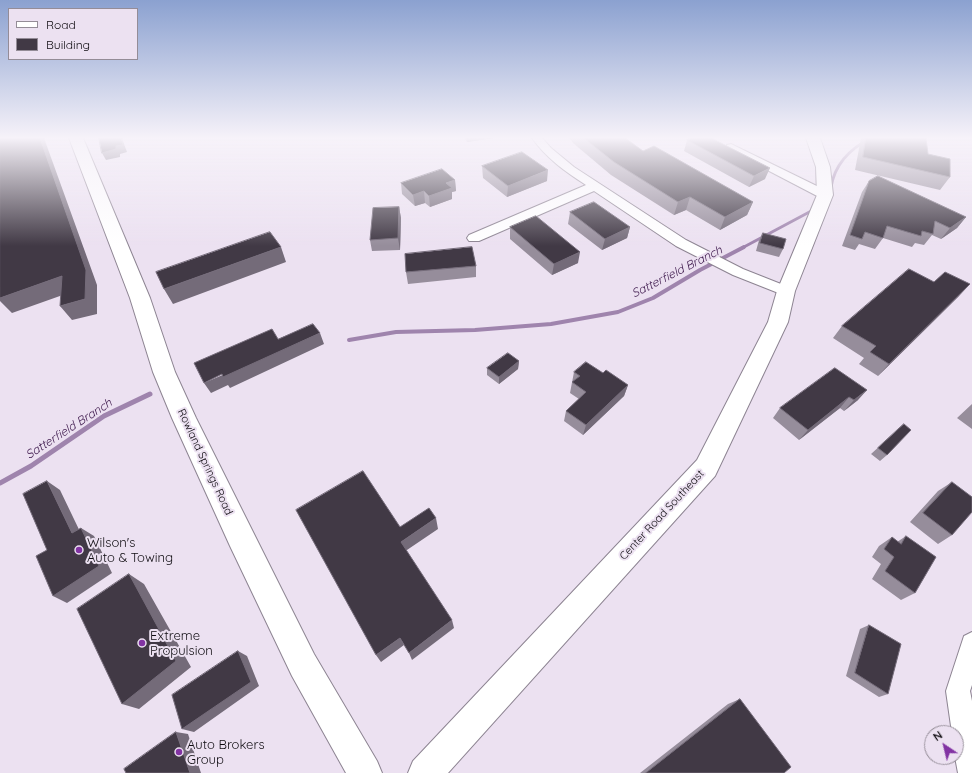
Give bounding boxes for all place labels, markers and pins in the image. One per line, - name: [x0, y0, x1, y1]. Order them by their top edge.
- place label: Wilson's Auto & Towing: [87, 535, 173, 566]
- marker: Wilson's Auto & Towing: [74, 545, 84, 555]
- place label: Extreme Propulsion: [150, 628, 213, 659]
- marker: Extreme Propulsion: [137, 638, 147, 648]
- place label: Auto Brokers Group: [187, 737, 265, 768]
- marker: Auto Brokers Group: [174, 747, 184, 757]

